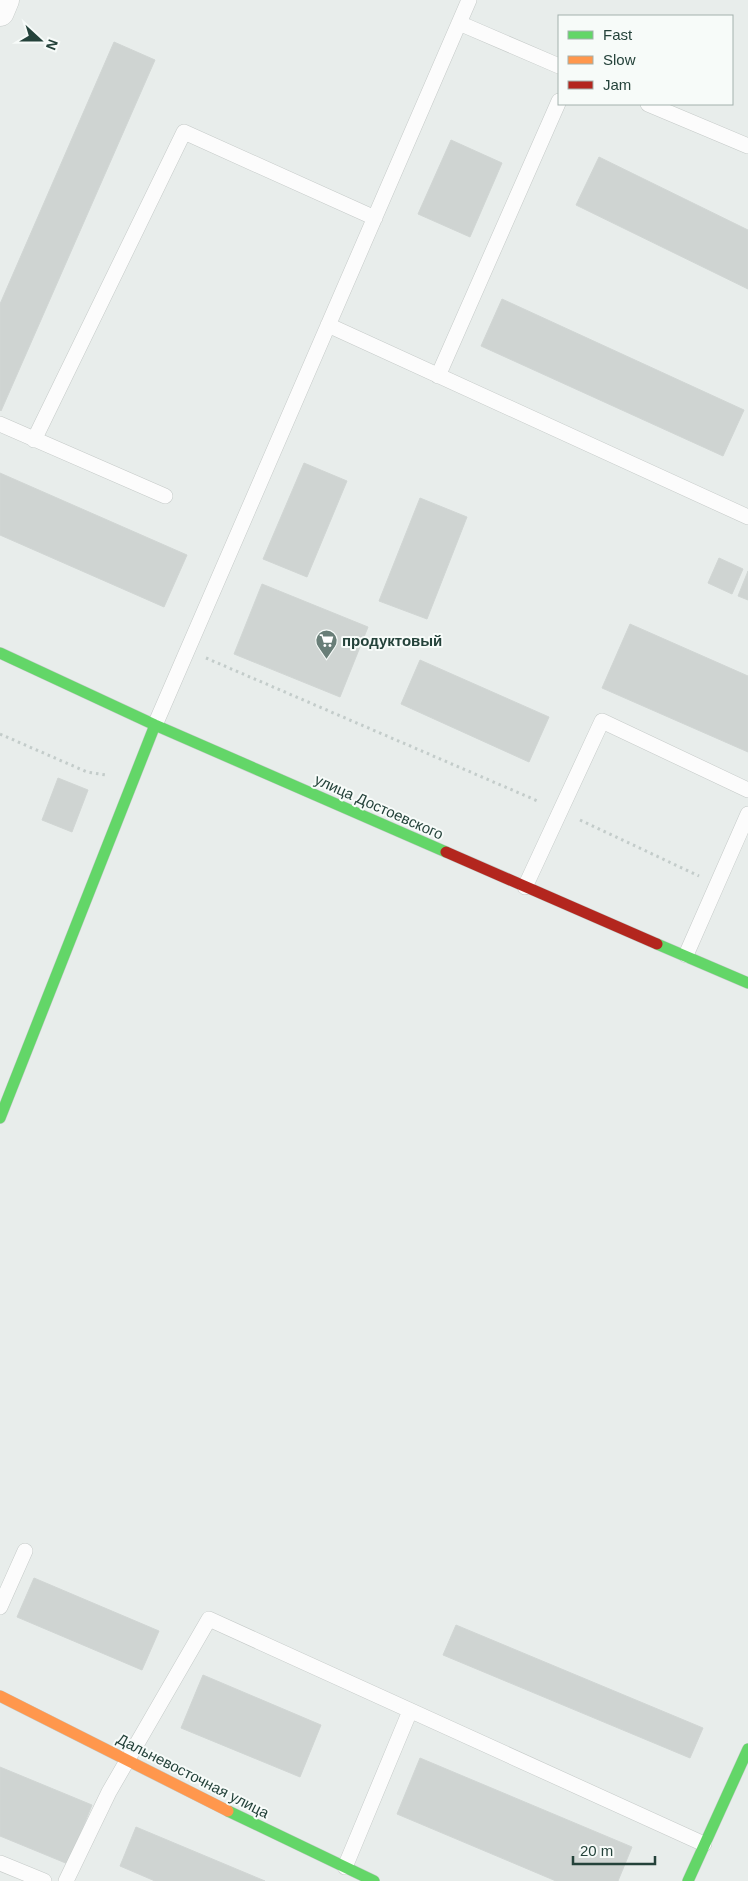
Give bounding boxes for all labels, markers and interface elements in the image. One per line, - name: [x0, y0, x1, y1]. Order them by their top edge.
- north arrow: [15, 15, 65, 65]
- legend: [558, 15, 733, 105]
- text: Fast: [603, 26, 633, 43]
- text: N: [43, 37, 61, 52]
- text: Slow: [603, 51, 636, 68]
- text: Jam: [603, 76, 631, 93]
- supermarket icon: продуктовый: [314, 629, 338, 660]
- place label: продуктовый: [342, 632, 442, 649]
- street label: улица Достоевского: [312, 771, 446, 843]
- street label: Дальневосточная улица: [115, 1730, 273, 1822]
- scale bar: [573, 1834, 656, 1866]
- text: 20 m: [580, 1842, 613, 1859]

